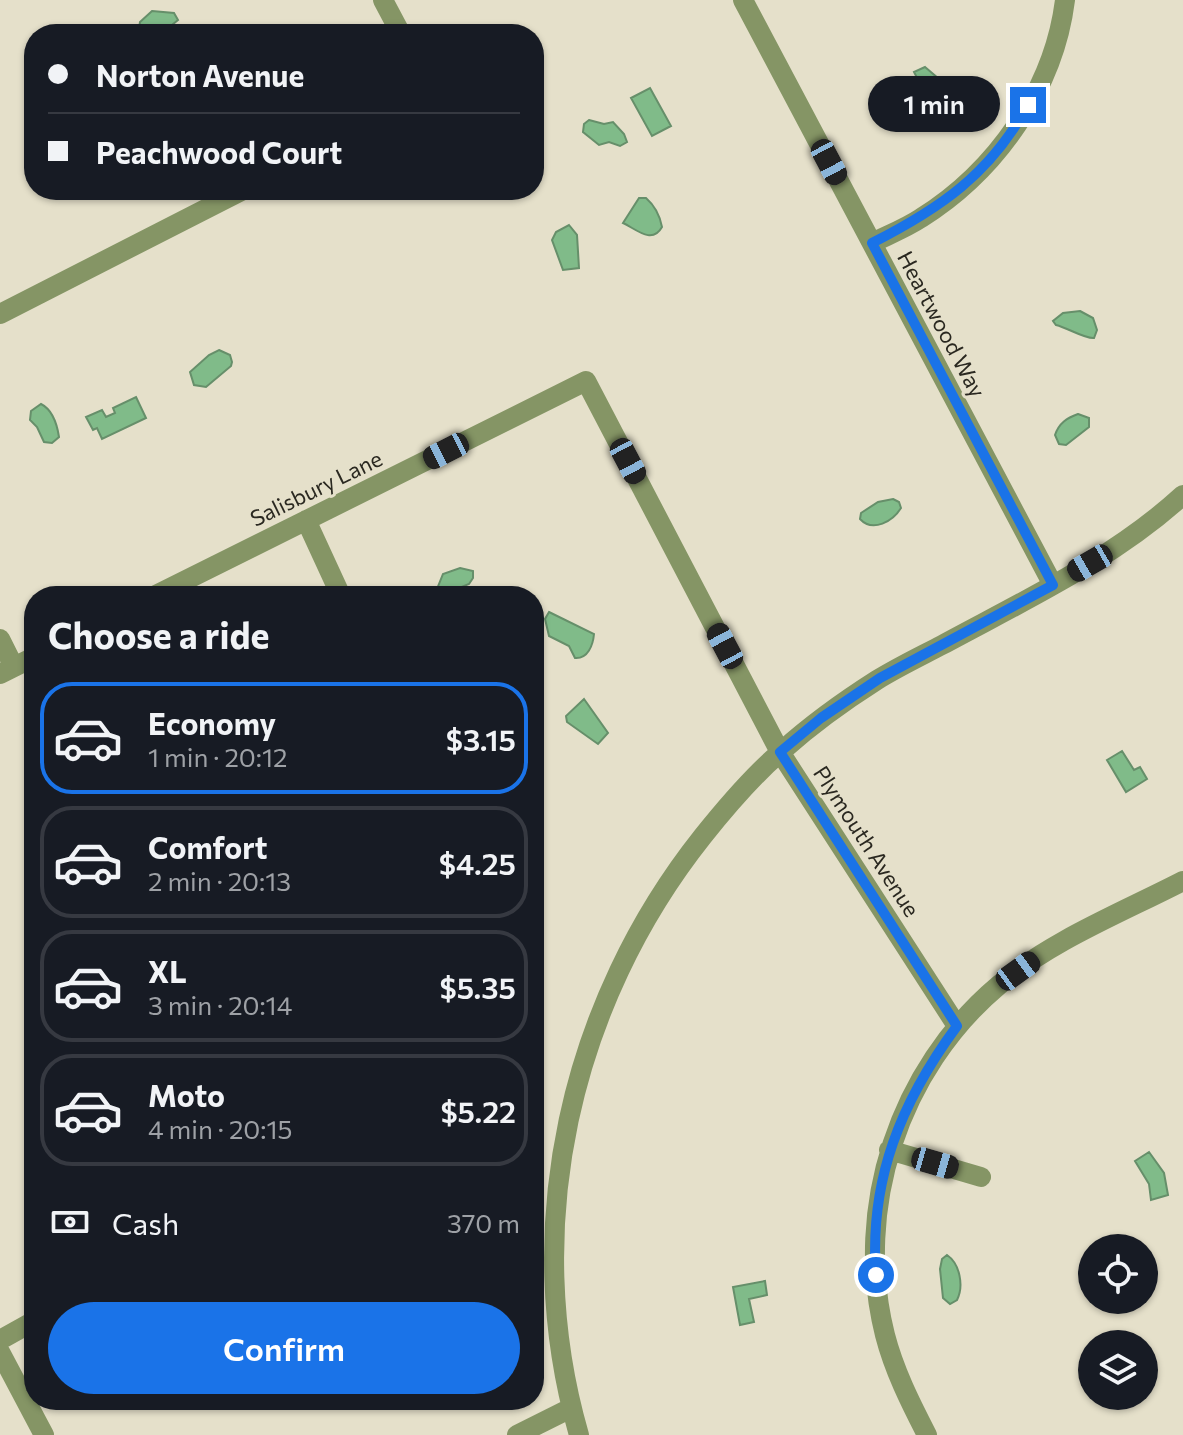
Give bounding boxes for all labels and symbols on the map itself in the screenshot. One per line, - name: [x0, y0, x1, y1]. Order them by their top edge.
- callout: 1 min: [868, 77, 1000, 133]
- route end: [1010, 87, 1046, 123]
- car: [807, 135, 851, 189]
- street label: Heartwood Way: [892, 246, 992, 402]
- car: [419, 429, 473, 473]
- car: [606, 434, 650, 488]
- street label: Salisbury Lane: [246, 444, 386, 532]
- car: [1063, 541, 1117, 585]
- car: [703, 619, 747, 673]
- street label: Plymouth Avenue: [808, 760, 926, 922]
- car: [992, 947, 1044, 995]
- car: [909, 1145, 961, 1181]
- route start: [858, 1257, 894, 1293]

